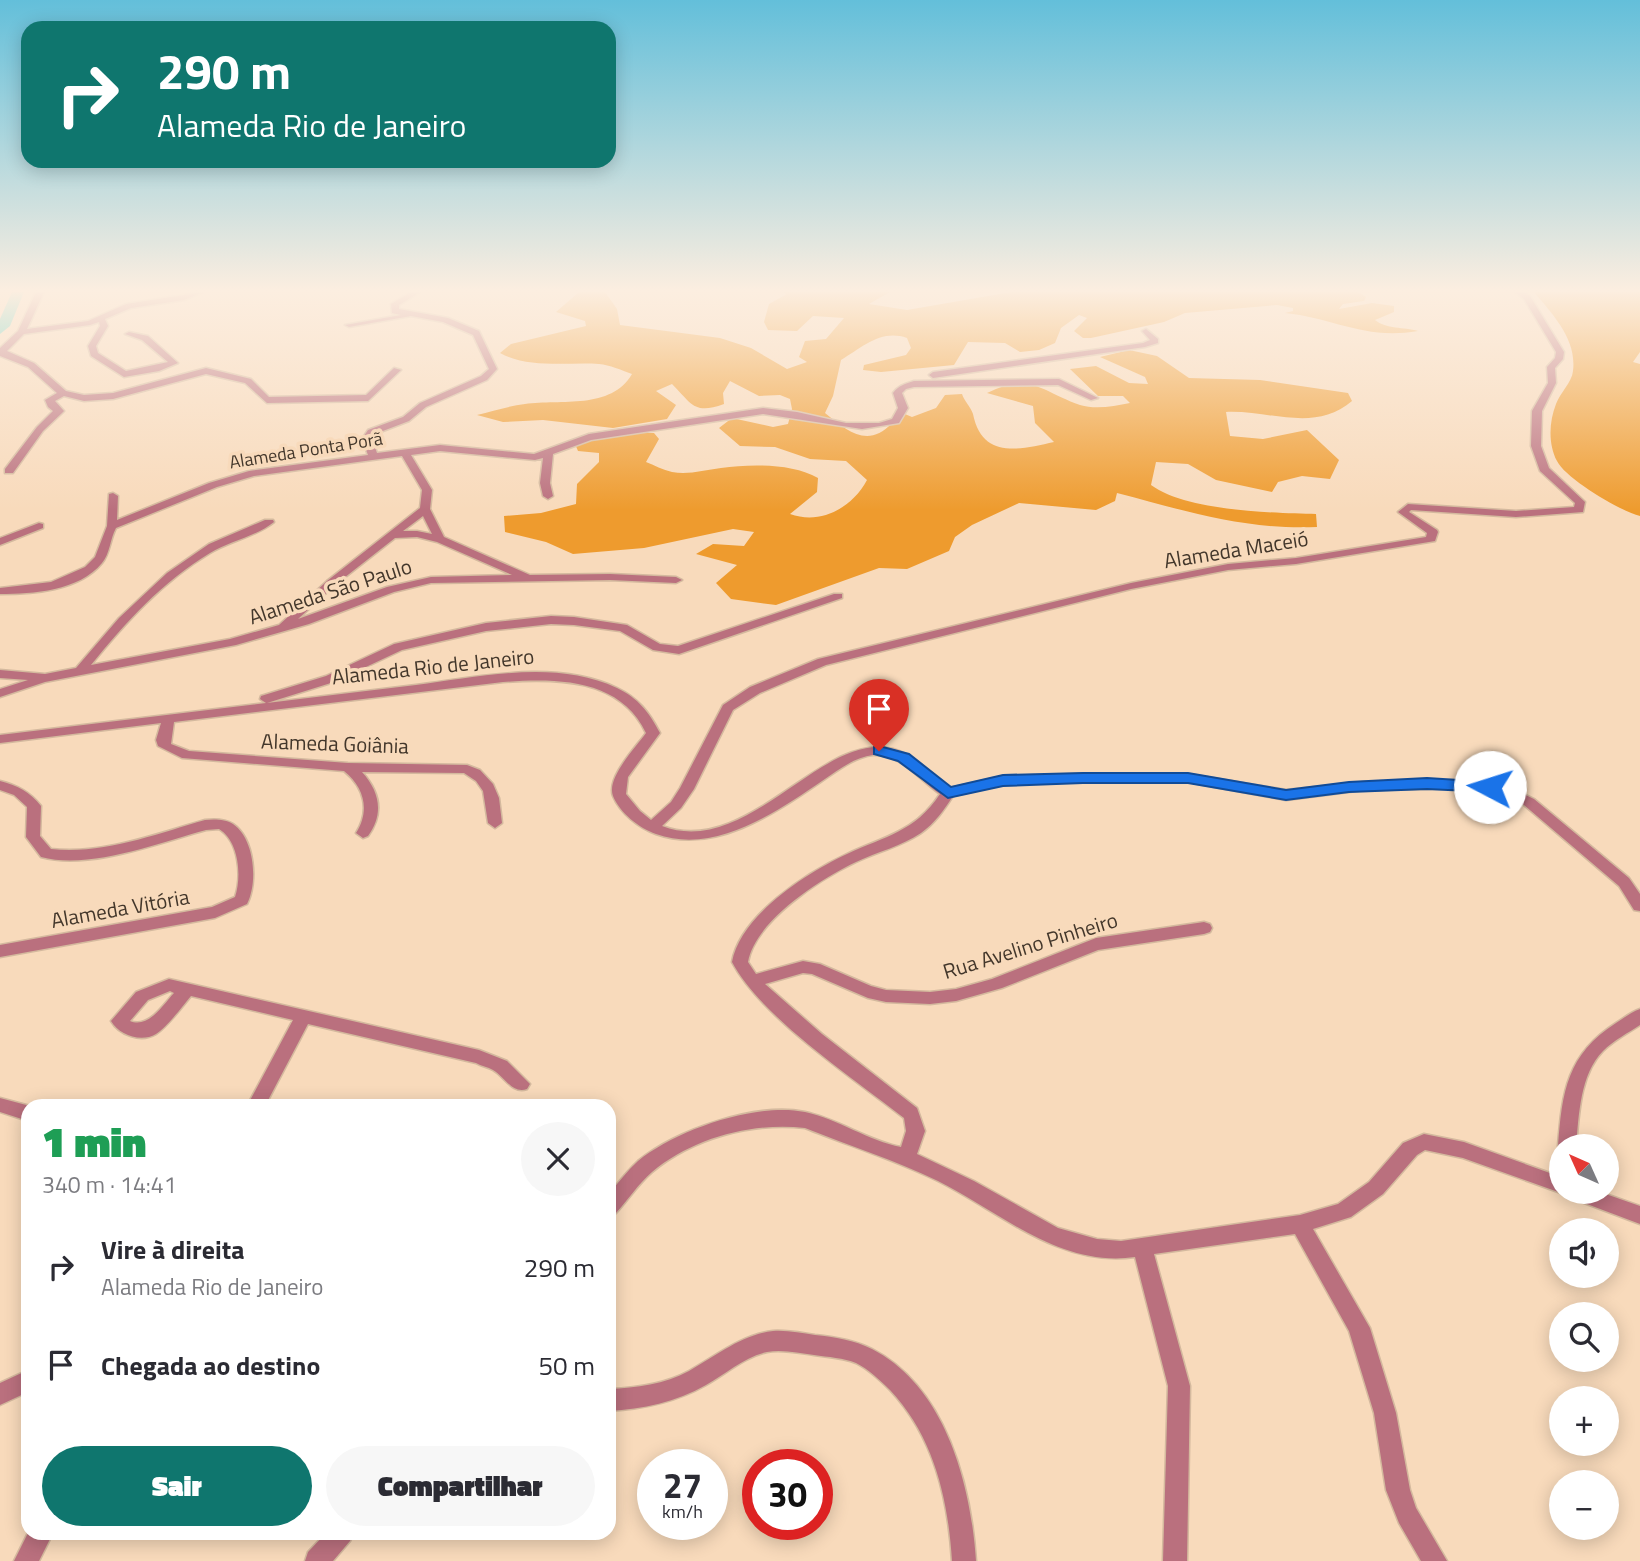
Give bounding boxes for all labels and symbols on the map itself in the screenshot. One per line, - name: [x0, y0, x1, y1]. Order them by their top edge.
- street label: Alameda Ponta Porã: [227, 425, 385, 475]
- street label: Alameda Maceió: [1161, 522, 1311, 576]
- street label: Alameda São Paulo: [244, 550, 416, 632]
- street label: Alameda Rio de Janeiro: [330, 639, 536, 693]
- pin: [849, 679, 909, 751]
- street label: Alameda Goiânia: [261, 724, 410, 762]
- position arrow: [1453, 750, 1527, 824]
- street label: Alameda Vitória: [48, 880, 192, 936]
- street label: Rua Avelino Pinheiro: [939, 903, 1121, 987]
- north arrow: [1549, 1134, 1619, 1204]
- speed limit sign: 30: [742, 1449, 833, 1540]

